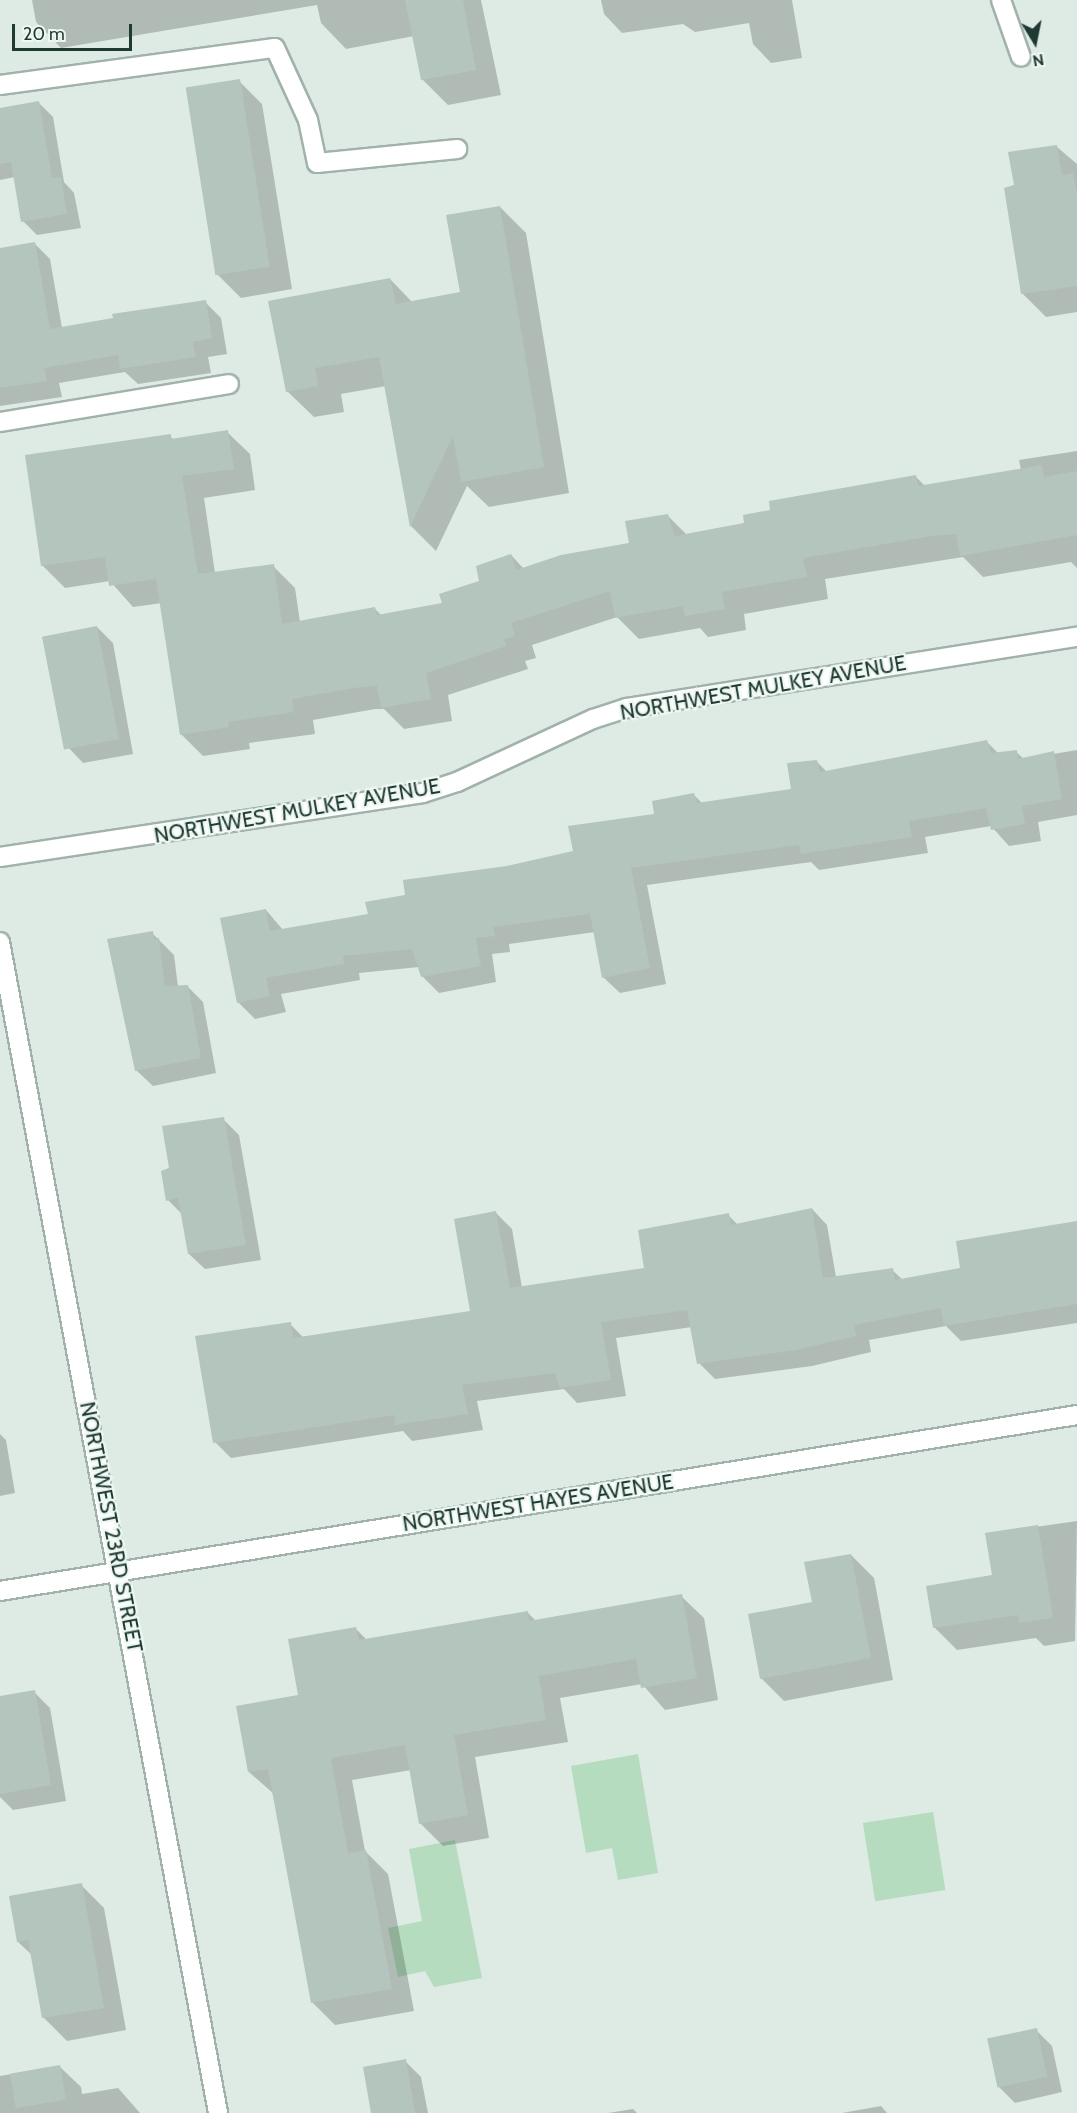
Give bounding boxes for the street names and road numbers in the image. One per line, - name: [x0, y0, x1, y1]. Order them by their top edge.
- street label: NORTHWEST MULKEY AVENUE: [618, 650, 908, 726]
- street label: NORTHWEST MULKEY AVENUE: [152, 773, 442, 849]
- street label: NORTHWEST 23RD STREET: [74, 1400, 148, 1654]
- street label: NORTHWEST HAYES AVENUE: [401, 1469, 675, 1537]

